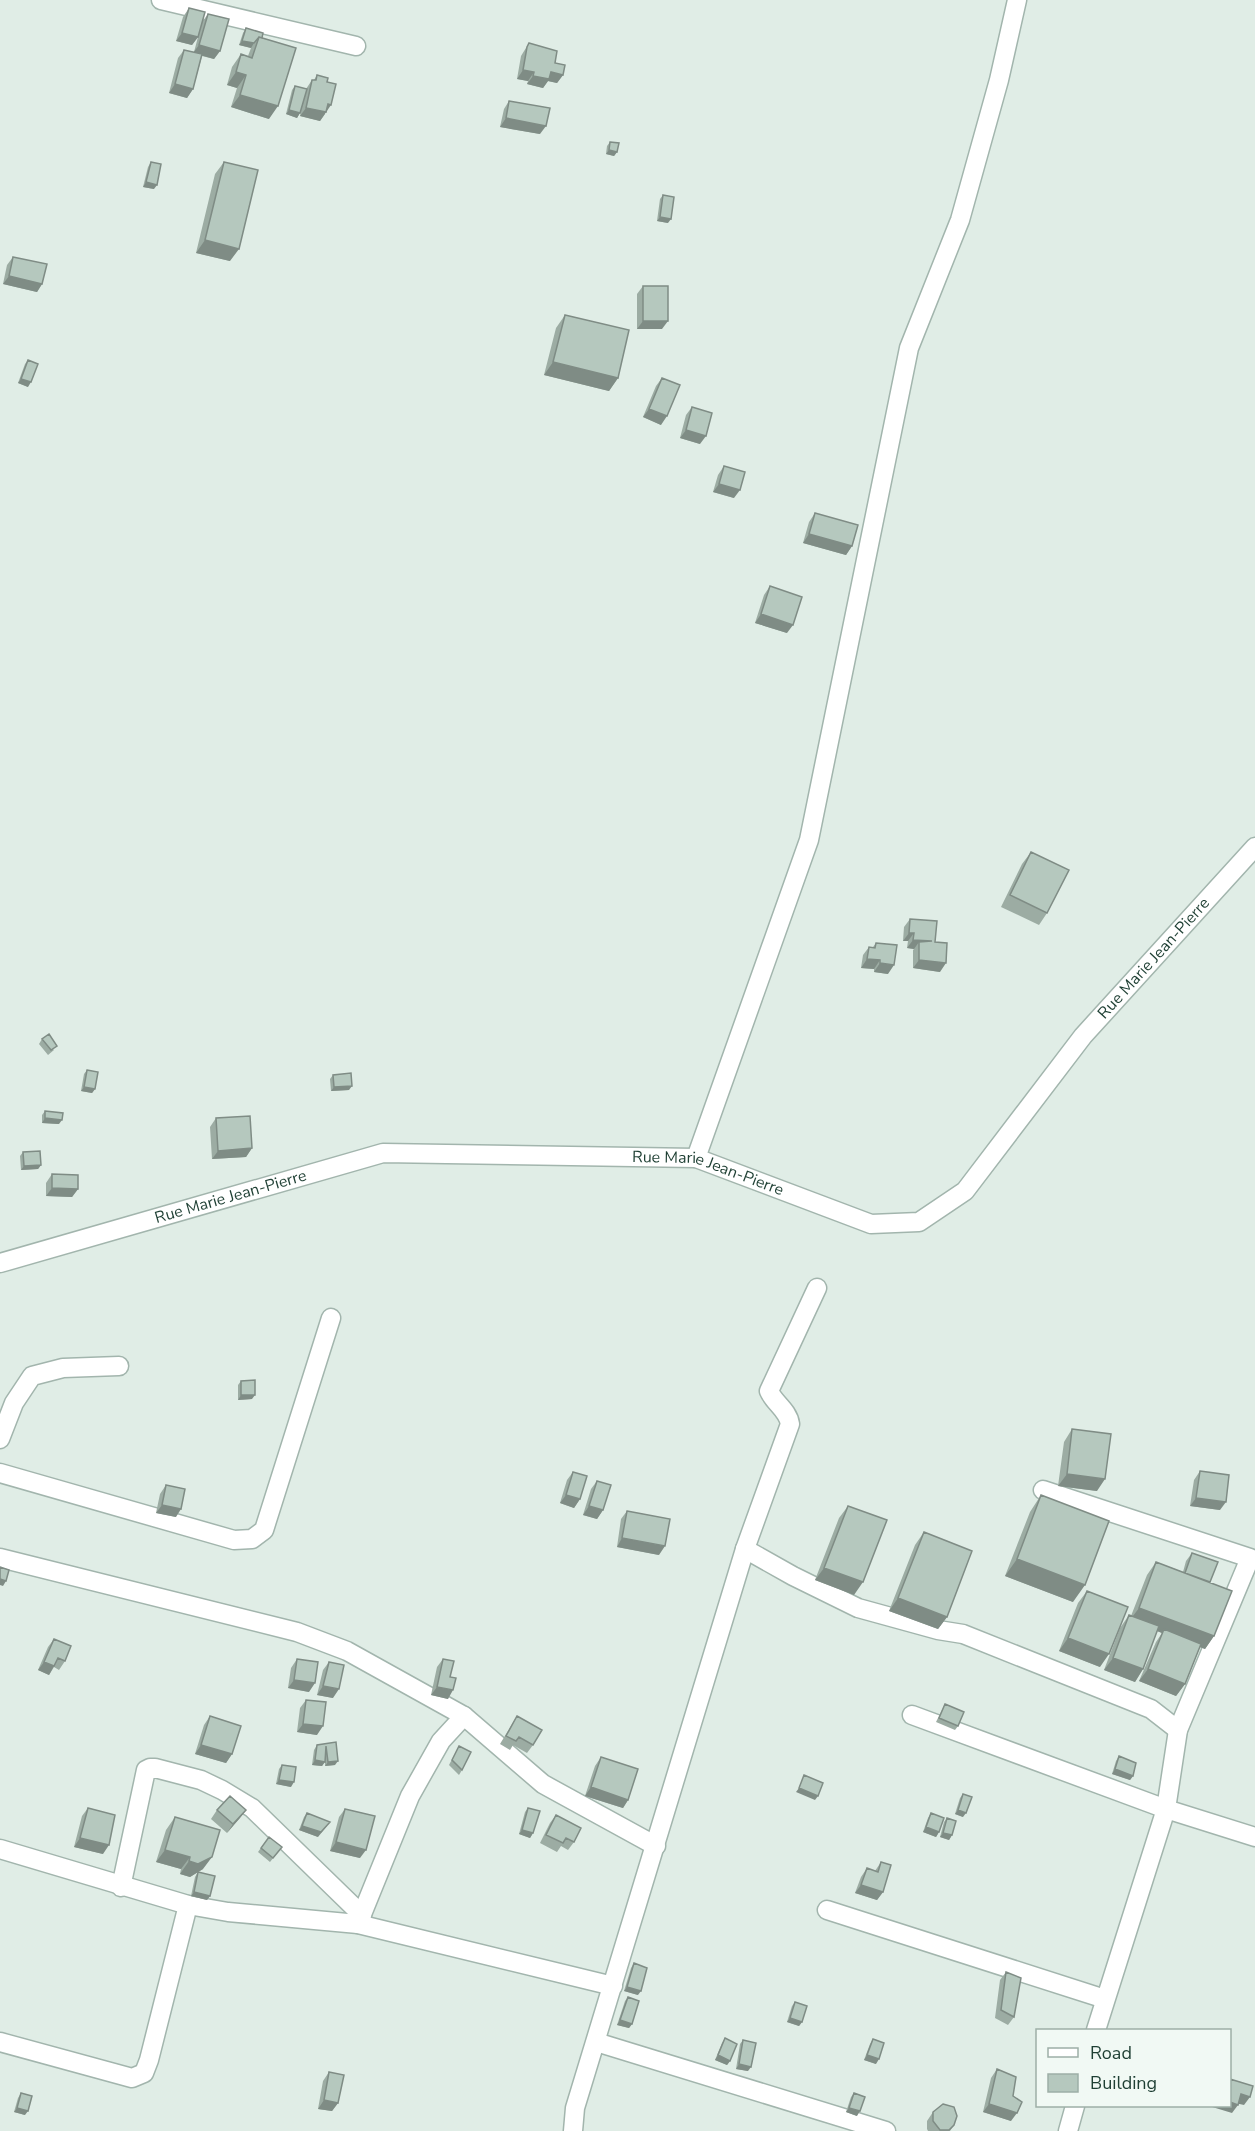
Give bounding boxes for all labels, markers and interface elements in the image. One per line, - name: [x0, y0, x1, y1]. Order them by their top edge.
- street label: Rue Marie Jean-Pierre: [1093, 893, 1215, 1024]
- street label: Rue Marie Jean-Pierre: [632, 1146, 787, 1201]
- street label: Rue Marie Jean-Pierre: [152, 1165, 309, 1229]
- legend: [1036, 2029, 1231, 2107]
- text: Road: [1090, 2041, 1132, 2065]
- text: Building: [1090, 2071, 1157, 2095]

